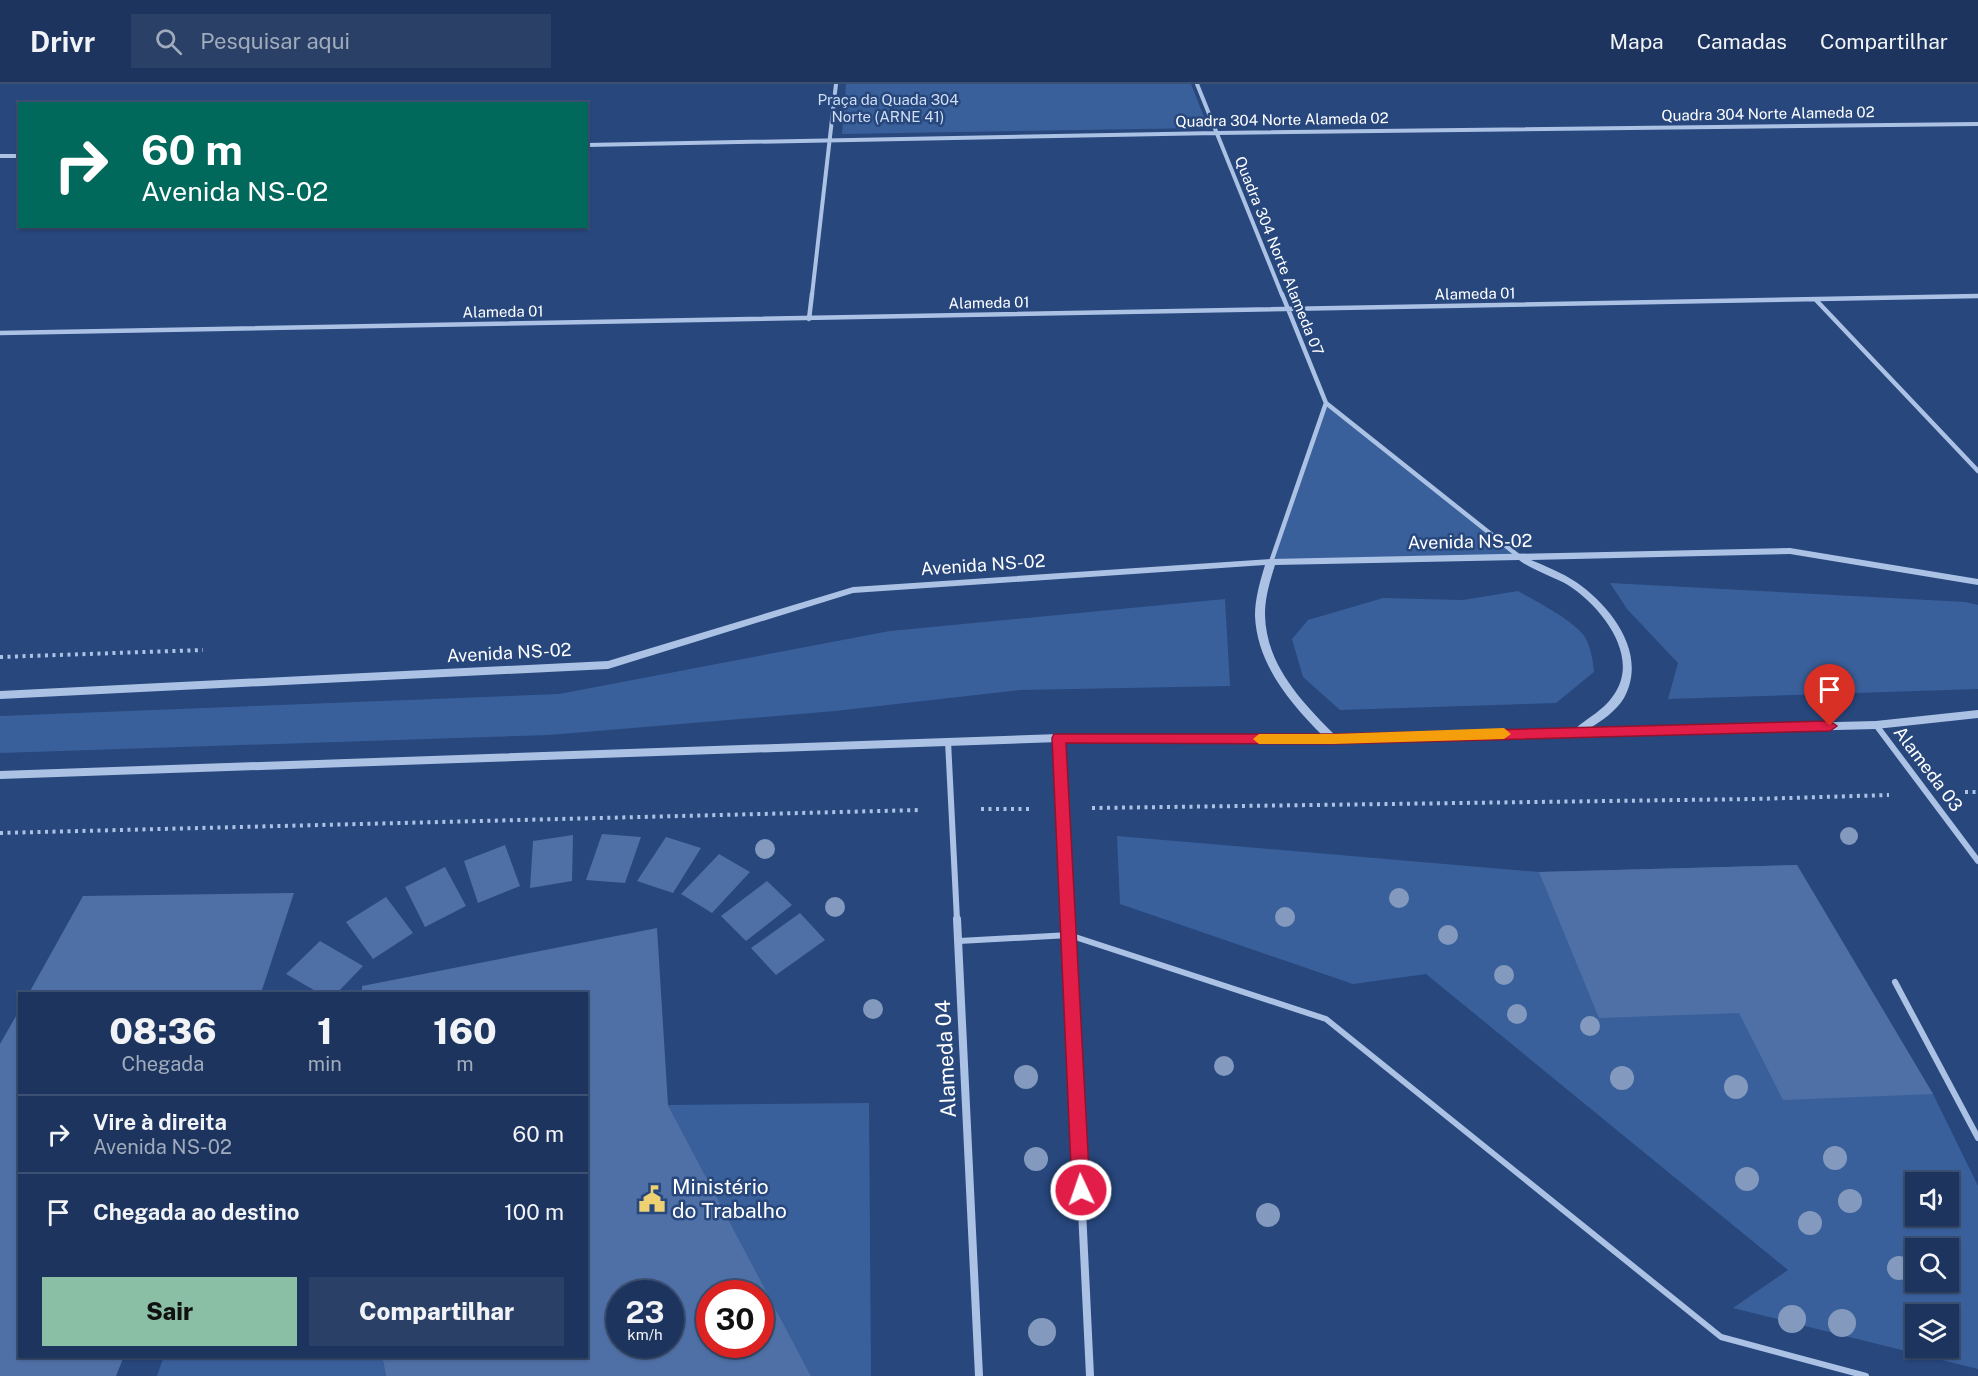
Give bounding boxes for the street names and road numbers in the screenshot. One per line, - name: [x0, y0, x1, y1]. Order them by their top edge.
- street label: Quadra 304 Norte Alameda 02: [1661, 103, 1875, 124]
- street label: Quadra 304 Norte Alameda 02: [1175, 109, 1389, 130]
- street label: Quadra 304 Norte Alameda 07: [1232, 154, 1327, 358]
- street label: Alameda 01: [1434, 284, 1516, 303]
- street label: Alameda 01: [948, 293, 1030, 312]
- street label: Alameda 01: [462, 302, 544, 321]
- street label: Avenida NS-02: [1407, 530, 1533, 553]
- street label: Avenida NS-02: [920, 550, 1046, 579]
- street label: Avenida NS-02: [446, 639, 572, 666]
- street label: Alameda 03: [1890, 722, 1967, 815]
- street label: Alameda 04: [930, 999, 961, 1119]

